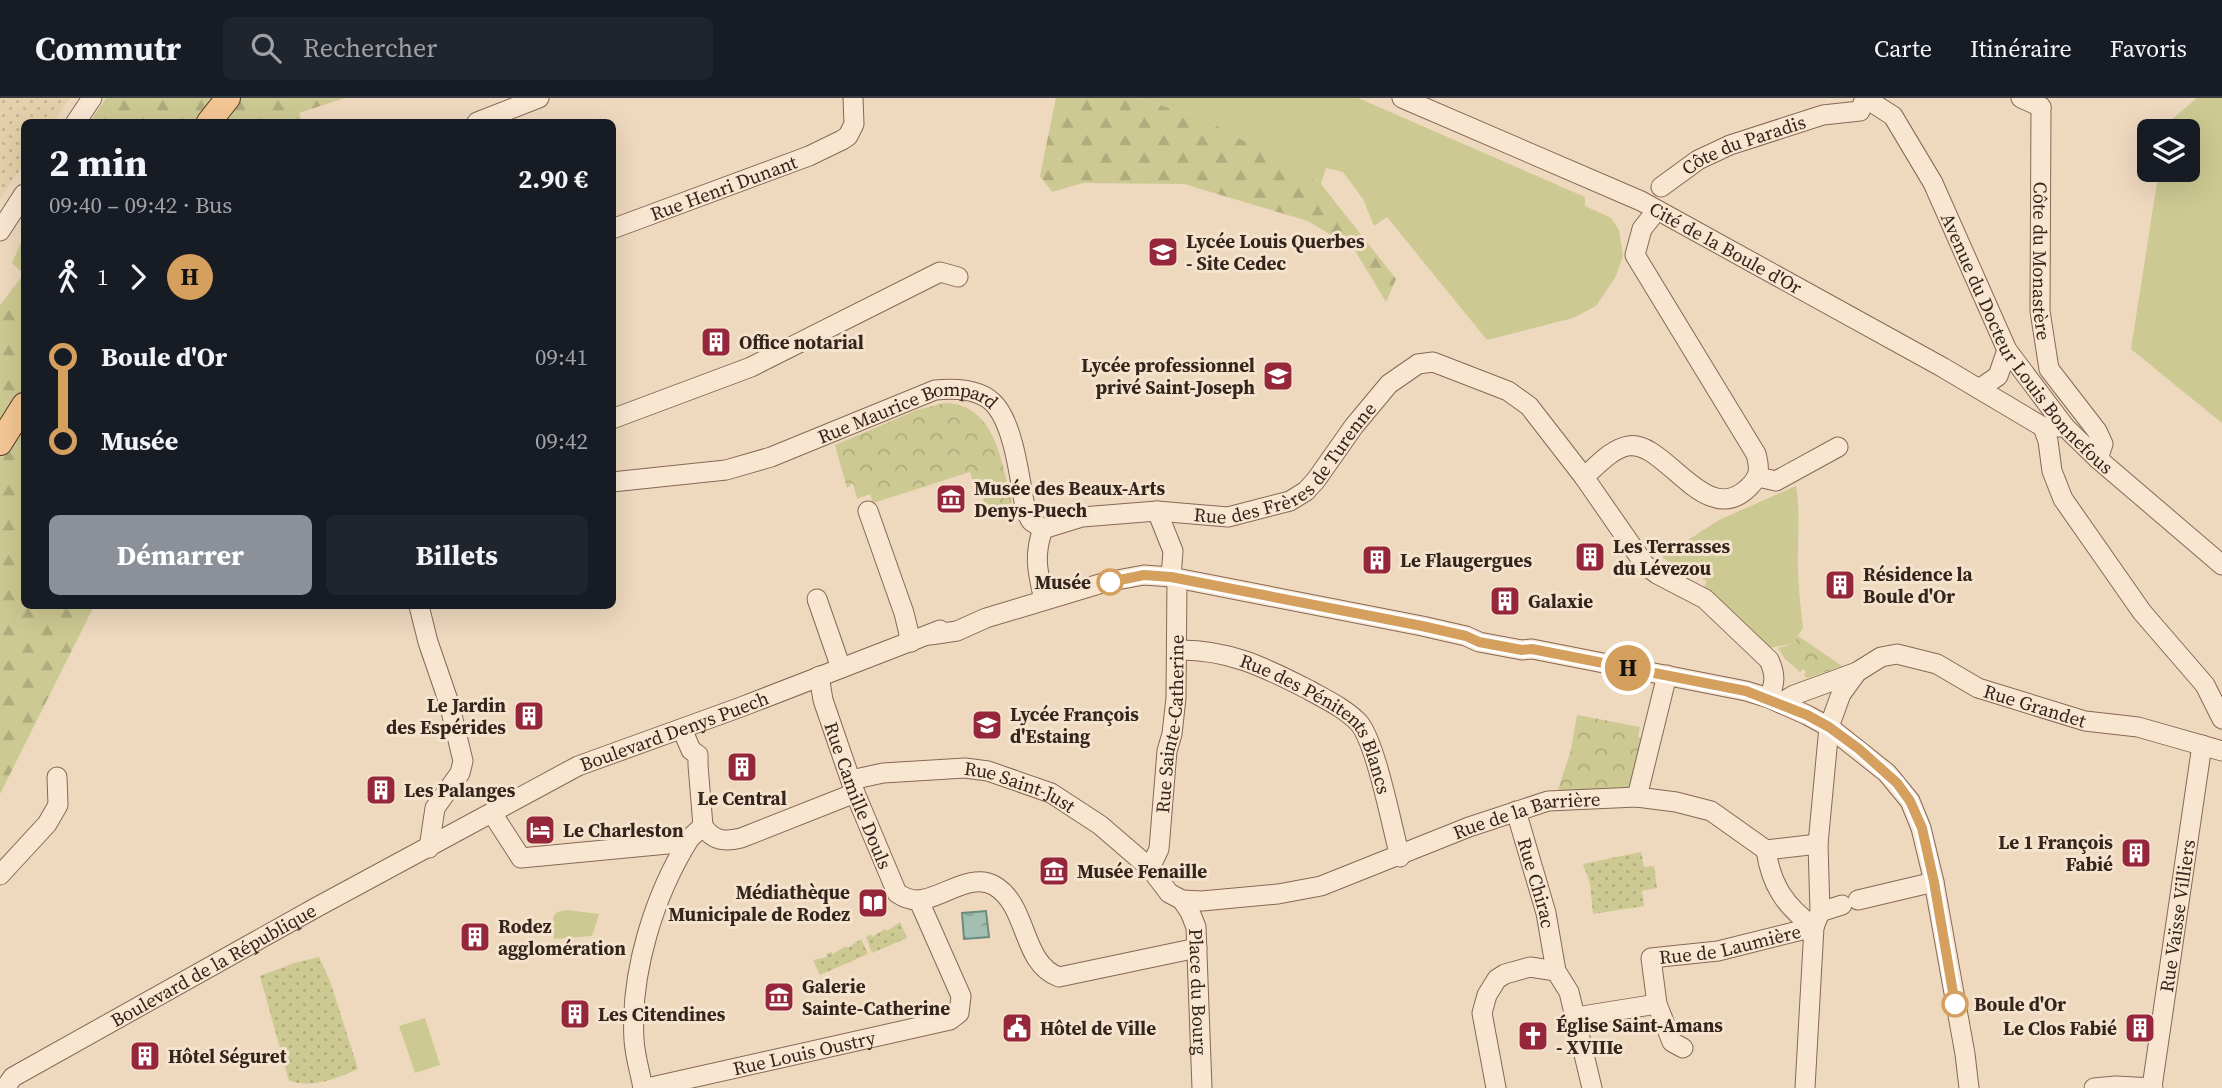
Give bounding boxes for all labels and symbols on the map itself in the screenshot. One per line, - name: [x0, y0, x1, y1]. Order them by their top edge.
- street label: Côte du Paradis: [1676, 108, 1809, 181]
- street label: Rue Henri Dunant: [647, 148, 801, 227]
- street label: Côte du Monastère: [2027, 182, 2057, 342]
- street label: Cité de la Boule d'Or: [1645, 195, 1807, 300]
- street label: Avenue du Docteur Louis Bonnefous: [1935, 209, 2119, 480]
- place label: Lycée Louis Querbes - Site Cedec: [1186, 228, 1365, 276]
- school or university icon: Lycée Louis Querbes - Site Cedec: [1146, 235, 1180, 269]
- building icon: Office notarial: [699, 325, 733, 359]
- place label: Office notarial: [739, 329, 864, 355]
- place label: Lycée professionnel privé Saint-Joseph: [1081, 352, 1255, 400]
- school or university icon: Lycée professionnel privé Saint-Joseph: [1261, 359, 1295, 393]
- street label: Rue Maurice Bompard: [814, 376, 1004, 450]
- street label: Rue des Frères de Turenne: [1193, 396, 1382, 530]
- place label: Musée des Beaux-Arts Denys-Puech: [974, 475, 1166, 523]
- museum icon: Musée des Beaux-Arts Denys-Puech: [934, 482, 968, 516]
- place label: Les Terrasses du Lévezou: [1613, 533, 1730, 581]
- building icon: Les Terrasses du Lévezou: [1573, 540, 1607, 574]
- building icon: Le Flaugergues: [1360, 543, 1394, 577]
- place label: Le Flaugergues: [1400, 547, 1532, 573]
- place label: Résidence la Boule d'Or: [1863, 561, 1974, 609]
- building icon: Résidence la Boule d'Or: [1823, 568, 1857, 602]
- place label: Musée: [1035, 569, 1091, 595]
- marker: Musée: [1097, 569, 1123, 595]
- building icon: Galaxie: [1488, 584, 1522, 618]
- place label: Galaxie: [1528, 588, 1593, 614]
- street label: Rue Sainte-Catherine: [1149, 634, 1190, 814]
- line badge: H: [1605, 645, 1651, 691]
- street label: Rue des Pénitents Blancs: [1237, 647, 1397, 797]
- street label: Rue Grandet: [1980, 678, 2090, 734]
- street label: Boulevard Denys Puech: [576, 685, 772, 777]
- place label: Le Jardin des Espérides: [386, 692, 506, 740]
- building icon: Le Jardin des Espérides: [512, 699, 546, 733]
- place label: Lycée François d'Estaing: [1010, 701, 1139, 749]
- school or university icon: Lycée François d'Estaing: [970, 708, 1004, 742]
- street label: Rue Camille Douls: [818, 718, 898, 873]
- building icon: Le Central: [725, 750, 759, 784]
- street label: Rue Saint-Just: [963, 755, 1081, 819]
- building icon: Les Palanges: [364, 773, 398, 807]
- place label: Les Palanges: [404, 777, 516, 803]
- place label: Le Central: [697, 785, 787, 811]
- street label: Rue de la Barrière: [1449, 786, 1601, 845]
- hotel icon: Le Charleston: [523, 813, 557, 847]
- place label: Le Charleston: [563, 817, 684, 843]
- place label: Le 1 François Fabié: [1998, 829, 2113, 877]
- street label: Rue Chirac: [1512, 835, 1561, 930]
- building icon: Le 1 François Fabié: [2119, 836, 2153, 870]
- street label: Rue Vaïsse Villiers: [2153, 838, 2201, 994]
- museum icon: Musée Fenaille: [1037, 854, 1071, 888]
- place label: Musée Fenaille: [1077, 858, 1207, 884]
- place label: Médiathèque Municipale de Rodez: [668, 879, 850, 927]
- library icon: Médiathèque Municipale de Rodez: [856, 886, 890, 920]
- street label: Boulevard de la République: [106, 897, 321, 1033]
- place label: Rodez agglomération: [498, 913, 626, 961]
- street label: Rue de Laumière: [1658, 918, 1804, 970]
- building icon: Rodez agglomération: [458, 920, 492, 954]
- street label: Place du Bourg: [1183, 928, 1214, 1056]
- place label: Galerie Sainte-Catherine: [802, 973, 950, 1021]
- museum icon: Galerie Sainte-Catherine: [762, 980, 796, 1014]
- marker: Boule d'Or: [1942, 991, 1968, 1017]
- place label: Boule d'Or: [1974, 991, 2066, 1017]
- building icon: Les Citendines: [558, 997, 592, 1031]
- place label: Les Citendines: [598, 1001, 726, 1027]
- public building icon: Hôtel de Ville: [1000, 1011, 1034, 1045]
- building icon: Le Clos Fabié: [2123, 1011, 2157, 1045]
- place label: Église Saint-Amans - XVIIIe: [1556, 1012, 1723, 1060]
- place label: Hôtel de Ville: [1040, 1015, 1156, 1041]
- place label: Le Clos Fabié: [2003, 1015, 2117, 1041]
- church icon: Église Saint-Amans - XVIIIe: [1516, 1019, 1550, 1053]
- street label: Rue Louis Oustry: [730, 1024, 878, 1081]
- building icon: Hôtel Séguret: [128, 1039, 162, 1073]
- place label: Hôtel Séguret: [168, 1043, 287, 1069]

